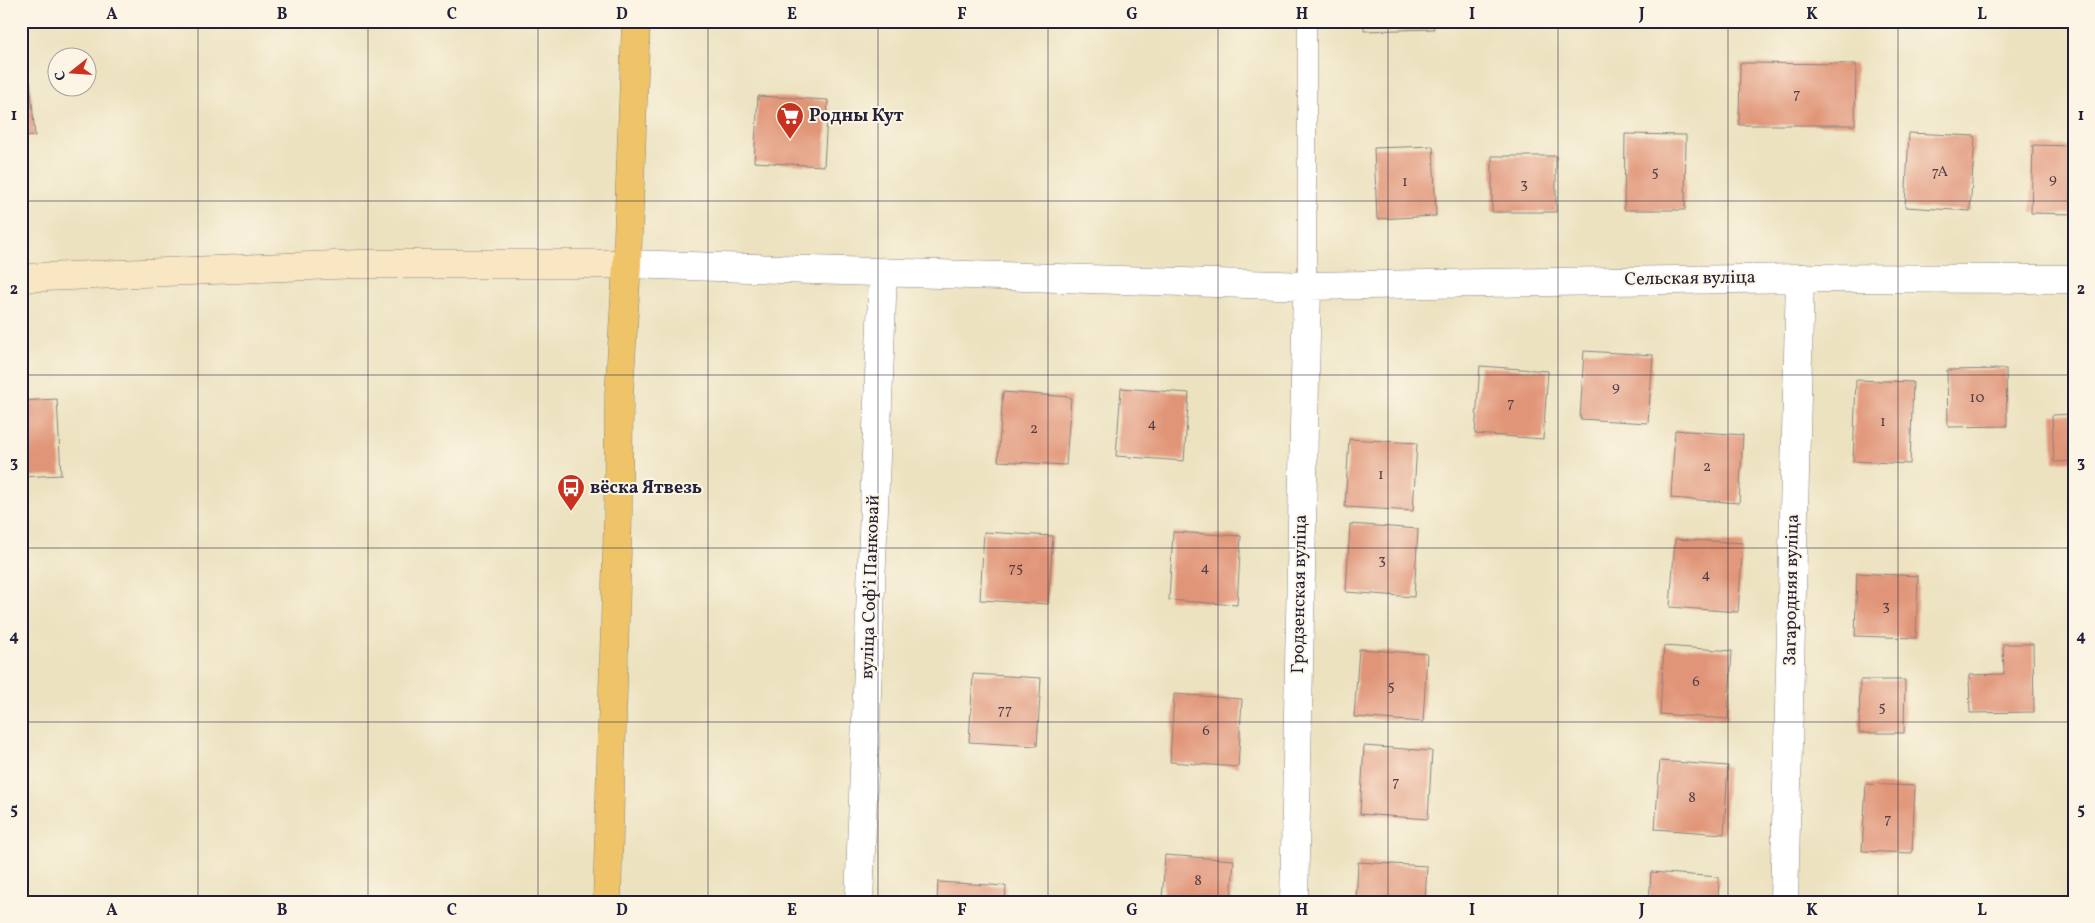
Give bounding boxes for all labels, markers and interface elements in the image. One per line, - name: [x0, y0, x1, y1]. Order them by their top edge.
- text: A: [106, 4, 118, 26]
- text: B: [277, 4, 288, 26]
- text: C: [447, 4, 457, 26]
- text: D: [616, 4, 628, 26]
- text: E: [787, 4, 797, 26]
- text: F: [957, 4, 967, 26]
- text: G: [1126, 4, 1138, 26]
- text: H: [1296, 4, 1308, 26]
- text: I: [1469, 4, 1475, 26]
- text: J: [1638, 4, 1645, 26]
- text: K: [1806, 4, 1818, 26]
- text: L: [1977, 4, 1987, 26]
- north arrow: [48, 48, 98, 98]
- text: С: [51, 68, 71, 82]
- house number: 7: [1793, 84, 1801, 105]
- supermarket icon: Родны Кут: [775, 101, 805, 140]
- place label: Родны Кут: [809, 104, 904, 129]
- text: 1: [11, 105, 17, 127]
- text: 1: [2078, 105, 2084, 127]
- house number: 5: [1651, 162, 1659, 183]
- house number: 7А: [1932, 162, 1949, 183]
- house number: 9: [2049, 169, 2057, 190]
- house number: 1: [1402, 172, 1408, 193]
- house number: 3: [1520, 174, 1528, 195]
- street label: Сельская вуліца: [1624, 265, 1756, 293]
- text: 2: [10, 279, 18, 301]
- text: 2: [2077, 279, 2085, 301]
- house number: 9: [1612, 377, 1620, 398]
- house number: 10: [1970, 388, 1984, 409]
- house number: 7: [1507, 393, 1515, 414]
- house number: 1: [1880, 412, 1886, 433]
- house number: 4: [1148, 414, 1157, 435]
- house number: 2: [1030, 419, 1038, 440]
- text: 3: [10, 452, 18, 474]
- text: 3: [2077, 452, 2085, 474]
- house number: 2: [1703, 457, 1711, 478]
- house number: 1: [1378, 465, 1384, 486]
- bus stop icon: вёска Ятвезь: [556, 473, 586, 512]
- place label: вёска Ятвезь: [590, 476, 702, 501]
- street label: вуліца Софʼі Панковай: [855, 494, 887, 680]
- street label: Гродзенская вуліца: [1286, 514, 1314, 674]
- street label: Загародняя вуліца: [1778, 514, 1806, 666]
- house number: 3: [1378, 550, 1386, 571]
- house number: 75: [1009, 558, 1023, 579]
- house number: 4: [1201, 558, 1210, 579]
- house number: 4: [1702, 565, 1711, 586]
- house number: 3: [1882, 596, 1890, 617]
- text: 4: [9, 626, 19, 648]
- text: 4: [2076, 626, 2086, 648]
- house number: 6: [1692, 672, 1700, 693]
- house number: 5: [1387, 676, 1395, 697]
- house number: 5: [1878, 697, 1886, 718]
- house number: 77: [998, 700, 1012, 721]
- house number: 6: [1202, 721, 1210, 742]
- house number: 7: [1392, 772, 1400, 793]
- house number: 8: [1688, 788, 1696, 809]
- text: 5: [10, 799, 18, 821]
- text: 5: [2077, 799, 2085, 821]
- house number: 7: [1884, 809, 1892, 830]
- house number: 8: [1194, 871, 1202, 892]
- text: A: [106, 900, 118, 922]
- text: B: [277, 900, 288, 922]
- text: C: [447, 900, 457, 922]
- text: D: [616, 900, 628, 922]
- text: E: [787, 900, 797, 922]
- text: F: [957, 900, 967, 922]
- text: G: [1126, 900, 1138, 922]
- text: H: [1296, 900, 1308, 922]
- text: I: [1469, 900, 1475, 922]
- text: J: [1638, 900, 1645, 922]
- text: K: [1806, 900, 1818, 922]
- text: L: [1977, 900, 1987, 922]

